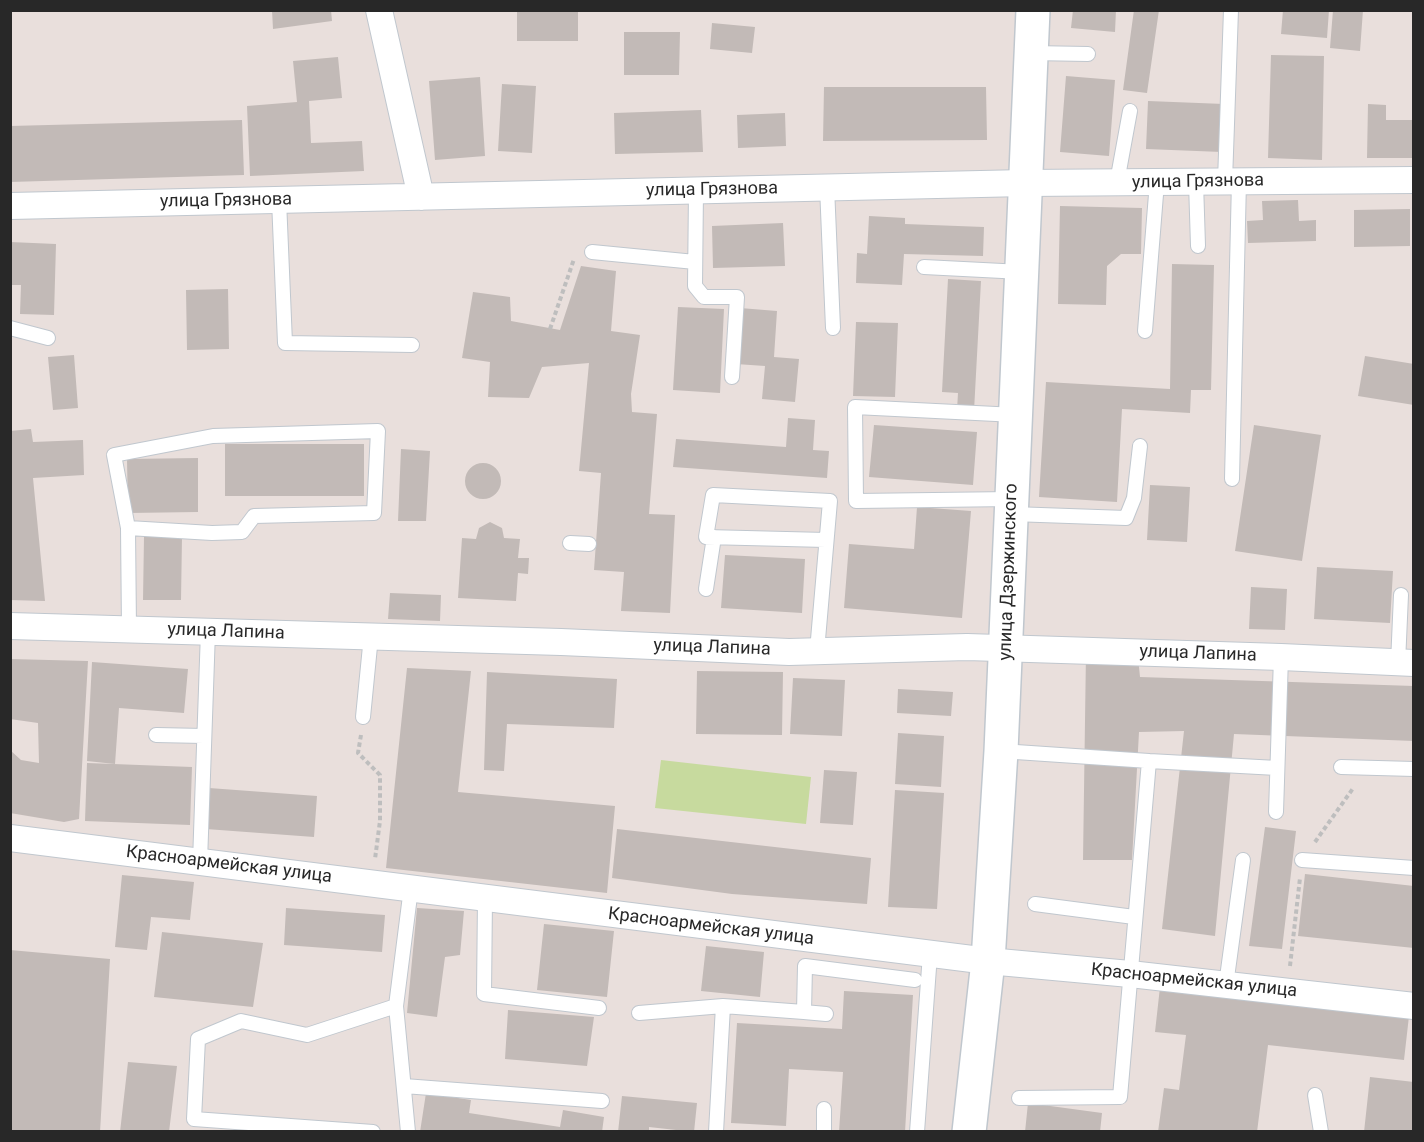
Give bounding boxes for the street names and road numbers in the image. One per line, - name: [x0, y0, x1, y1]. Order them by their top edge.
- street label: улица Грязнова: [1132, 170, 1264, 194]
- street label: улица Грязнова: [646, 178, 778, 202]
- street label: улица Грязнова: [160, 189, 292, 213]
- street label: улица Дзержинского: [995, 483, 1023, 661]
- street label: улица Лапина: [167, 619, 285, 645]
- street label: улица Лапина: [653, 635, 771, 661]
- street label: улица Лапина: [1139, 641, 1257, 667]
- street label: Красноармейская улица: [125, 842, 333, 888]
- street label: Красноармейская улица: [607, 904, 815, 950]
- street label: Красноармейская улица: [1090, 959, 1298, 1003]

